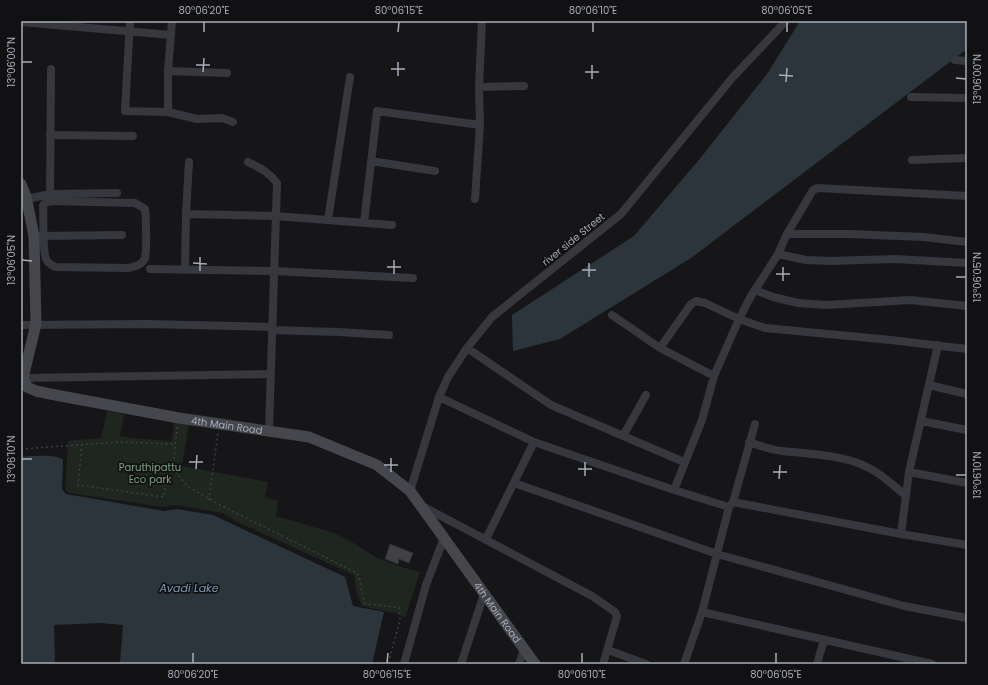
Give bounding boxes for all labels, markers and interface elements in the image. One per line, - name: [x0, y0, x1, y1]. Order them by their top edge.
- text: 80°06'20"E: [179, 3, 230, 18]
- text: 80°06'15"E: [375, 3, 423, 18]
- text: 80°06'10"E: [569, 3, 617, 18]
- text: 80°06'05"E: [761, 3, 813, 18]
- text: 13°06'00"N: [4, 37, 19, 87]
- text: 13°06'00"N: [970, 54, 985, 104]
- street label: river side Street: [539, 209, 608, 269]
- text: 13°06'05"N: [4, 235, 19, 285]
- text: 13°06'05"N: [970, 252, 985, 302]
- street label: 4th Main Road: [190, 413, 264, 438]
- text: 13°06'10"N: [4, 436, 19, 482]
- text: 13°06'10"N: [970, 452, 985, 498]
- park label: Paruthipattu Eco park: [119, 460, 181, 487]
- street label: 4th Main Road: [470, 579, 524, 646]
- water label: Avadi Lake: [158, 580, 219, 596]
- text: 80°06'20"E: [168, 667, 219, 682]
- text: 80°06'15"E: [363, 667, 411, 682]
- text: 80°06'10"E: [558, 667, 606, 682]
- text: 80°06'05"E: [750, 667, 802, 682]

